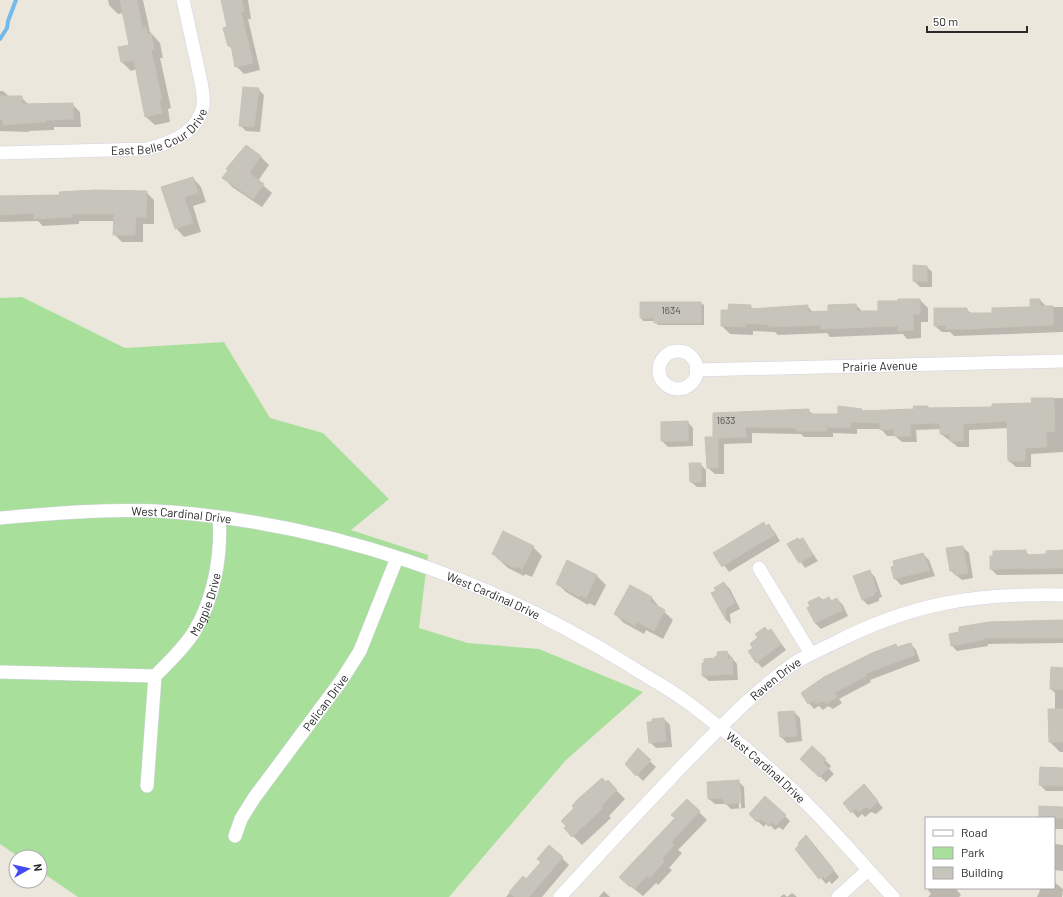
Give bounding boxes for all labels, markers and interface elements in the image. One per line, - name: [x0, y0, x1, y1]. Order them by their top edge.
- scale bar: [927, 8, 1027, 34]
- text: 50 m: [933, 14, 958, 28]
- street label: East Belle Cour Drive: [111, 107, 209, 157]
- house number: 1634: [661, 304, 681, 316]
- street label: Prairie Avenue: [842, 358, 918, 373]
- house number: 1633: [717, 414, 735, 426]
- street label: West Cardinal Drive: [131, 504, 233, 526]
- street label: West Cardinal Drive: [445, 568, 543, 622]
- street label: Magpie Drive: [186, 572, 223, 638]
- street label: Raven Drive: [747, 654, 803, 703]
- street label: Pelican Drive: [300, 671, 351, 733]
- street label: West Cardinal Drive: [724, 728, 809, 806]
- legend: [925, 817, 1055, 889]
- text: Road: [961, 825, 988, 839]
- text: Park: [961, 845, 985, 859]
- north arrow: [8, 849, 48, 889]
- text: N: [31, 863, 45, 872]
- text: Building: [961, 865, 1003, 879]

